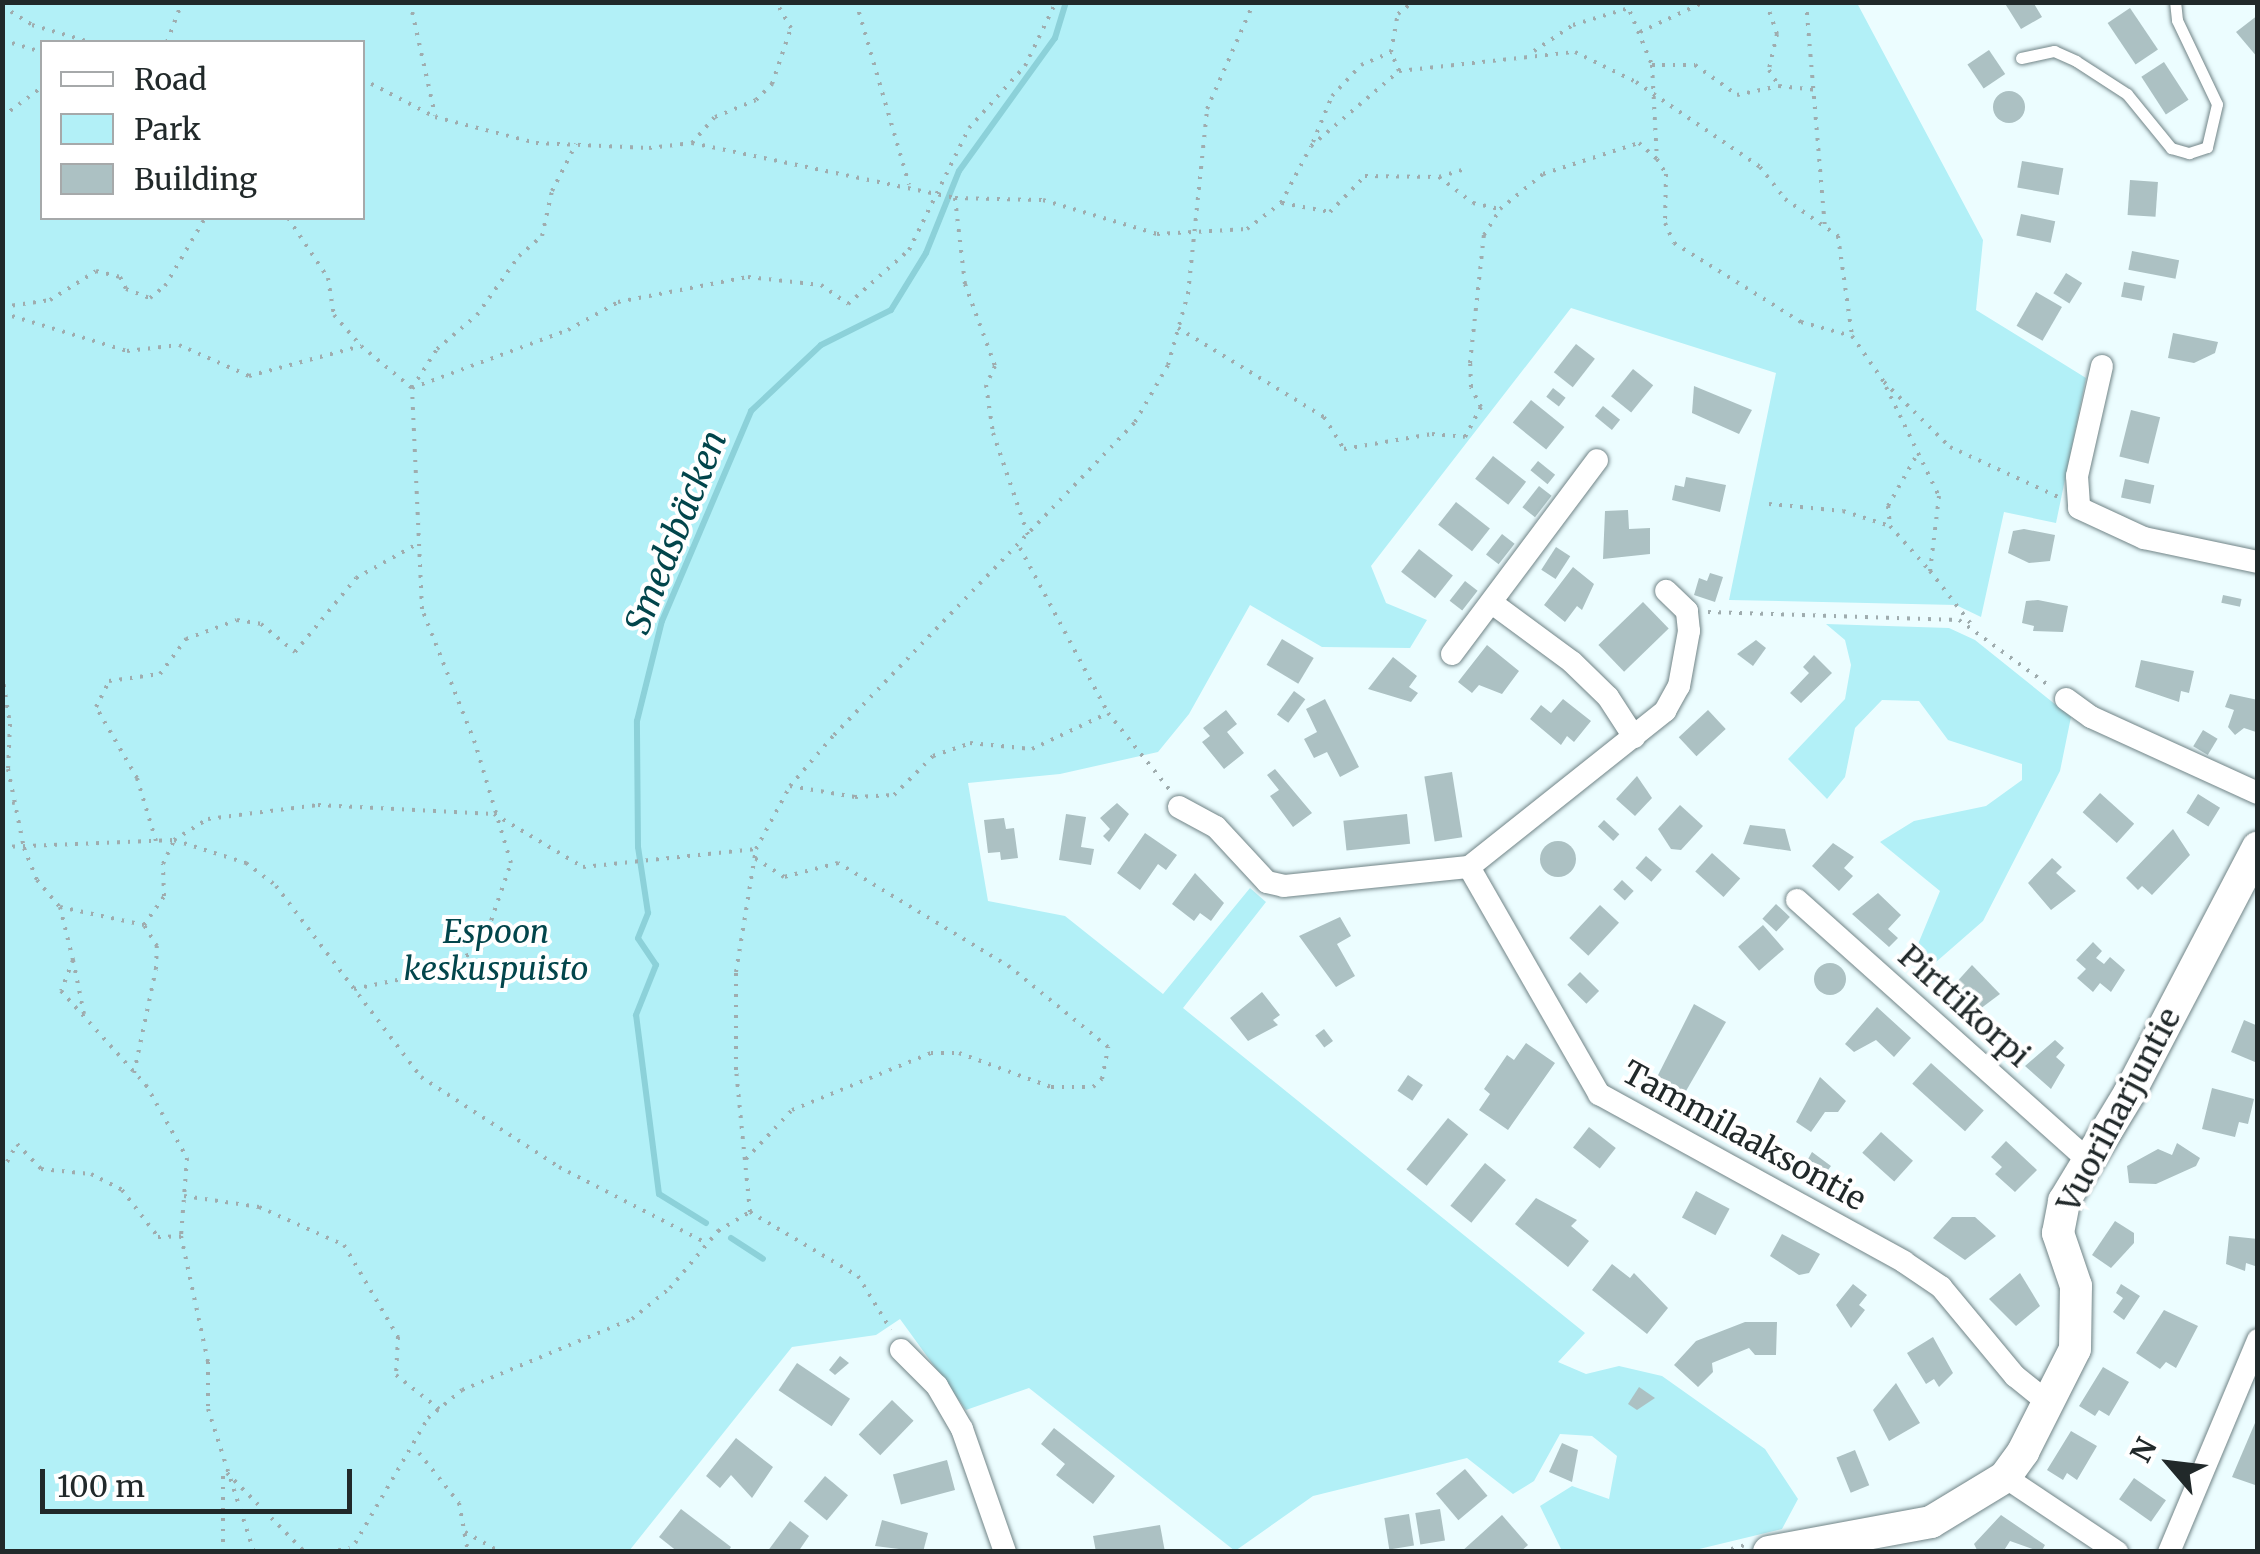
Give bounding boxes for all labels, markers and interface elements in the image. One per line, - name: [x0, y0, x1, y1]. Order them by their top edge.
- legend: [40, 40, 365, 220]
- text: Road: [134, 60, 207, 98]
- text: Park: [134, 110, 201, 148]
- text: Building: [134, 160, 257, 198]
- water label: Smedsbäcken: [616, 424, 736, 640]
- park label: Espoon keskuspuisto: [404, 914, 588, 989]
- street label: Pirttikorpi: [1890, 937, 2038, 1075]
- street label: Vuoriharjuntie: [2049, 1001, 2189, 1219]
- street label: Tammilaaksontie: [1616, 1053, 1872, 1219]
- north arrow: [2120, 1414, 2220, 1514]
- text: N: [2122, 1432, 2165, 1468]
- scale bar: [45, 1449, 358, 1511]
- text: 100 m: [57, 1467, 145, 1505]

